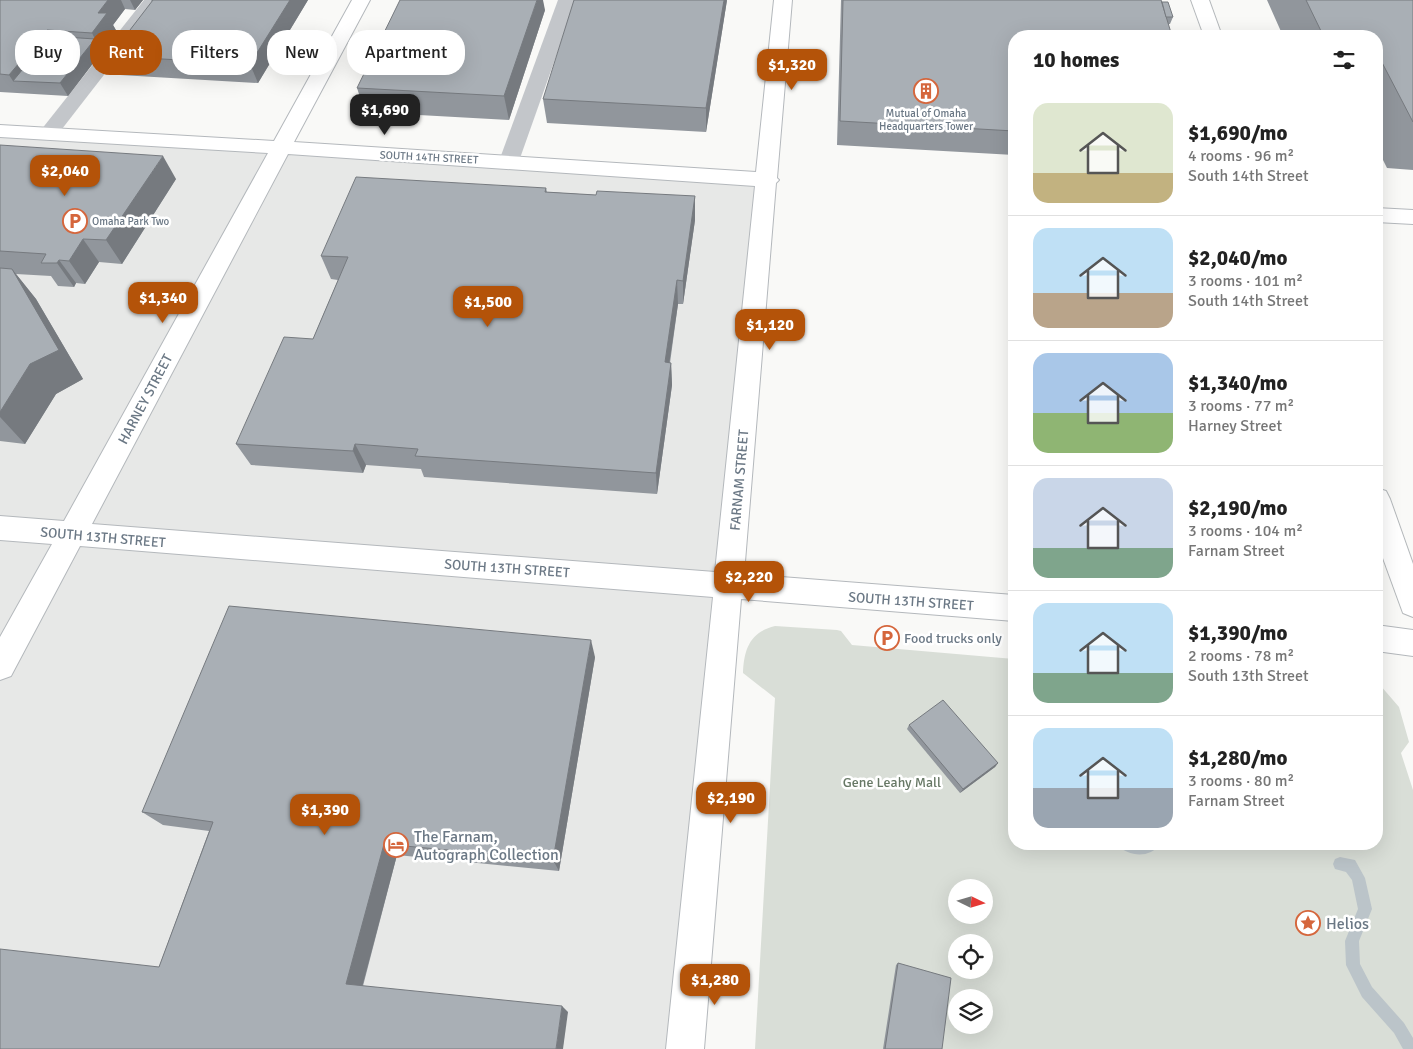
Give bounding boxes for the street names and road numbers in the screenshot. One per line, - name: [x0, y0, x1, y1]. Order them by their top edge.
- street label: SOUTH 14TH STREET: [379, 148, 479, 167]
- street label: HARNEY STREET: [115, 351, 176, 447]
- street label: FARNAM STREET: [727, 429, 752, 531]
- street label: SOUTH 13TH STREET: [40, 524, 166, 551]
- street label: SOUTH 13TH STREET: [444, 556, 570, 581]
- street label: SOUTH 13TH STREET: [848, 589, 974, 614]

